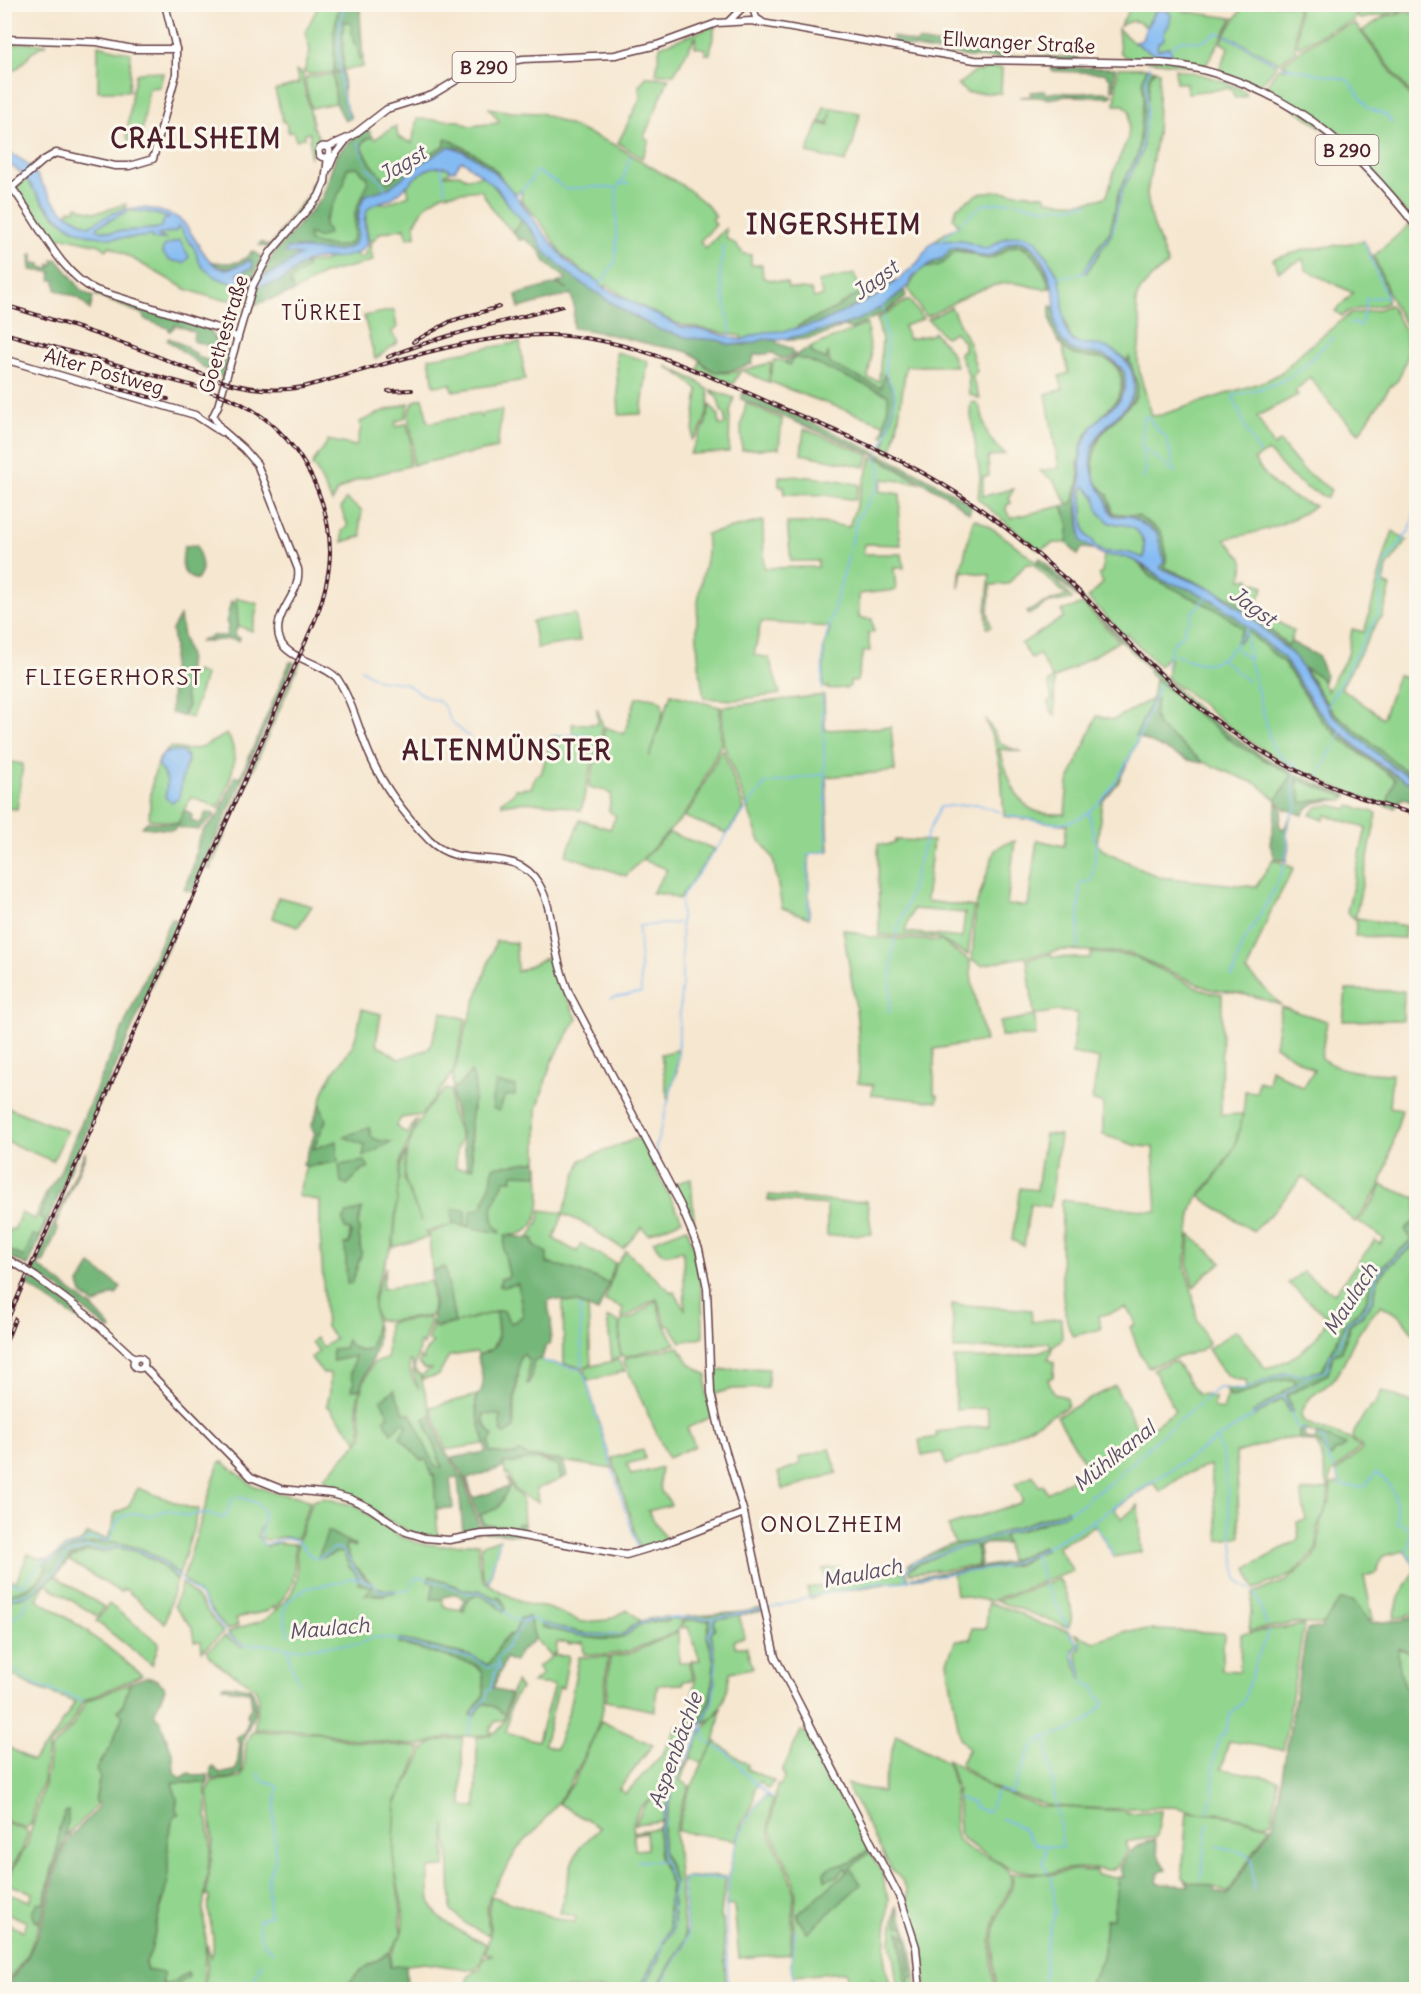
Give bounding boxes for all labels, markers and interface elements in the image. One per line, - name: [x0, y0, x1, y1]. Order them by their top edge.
- street label: Ellwanger Straße: [942, 26, 1096, 58]
- road number: B 290: [452, 52, 516, 82]
- district label: CRAILSHEIM: [110, 122, 282, 155]
- road number: B 290: [1316, 135, 1378, 165]
- water label: Jagst: [373, 138, 433, 189]
- district label: INGERSHEIM: [746, 208, 922, 241]
- water label: Jagst: [847, 252, 906, 306]
- street label: Goethestraße: [193, 272, 253, 396]
- district label: TÜRKEI: [281, 299, 363, 326]
- street label: Alter Postweg: [41, 342, 167, 400]
- water label: Jagst: [1224, 580, 1284, 634]
- district label: FLIEGERHORST: [25, 663, 203, 691]
- district label: ALTENMÜNSTER: [402, 733, 612, 767]
- water label: Maulach: [1317, 1257, 1384, 1340]
- water label: Mühlkanal: [1068, 1413, 1163, 1497]
- district label: ONOLZHEIM: [760, 1510, 904, 1538]
- water label: Maulach: [820, 1552, 905, 1594]
- water label: Maulach: [288, 1611, 371, 1645]
- water label: Aspenbächle: [642, 1687, 709, 1811]

